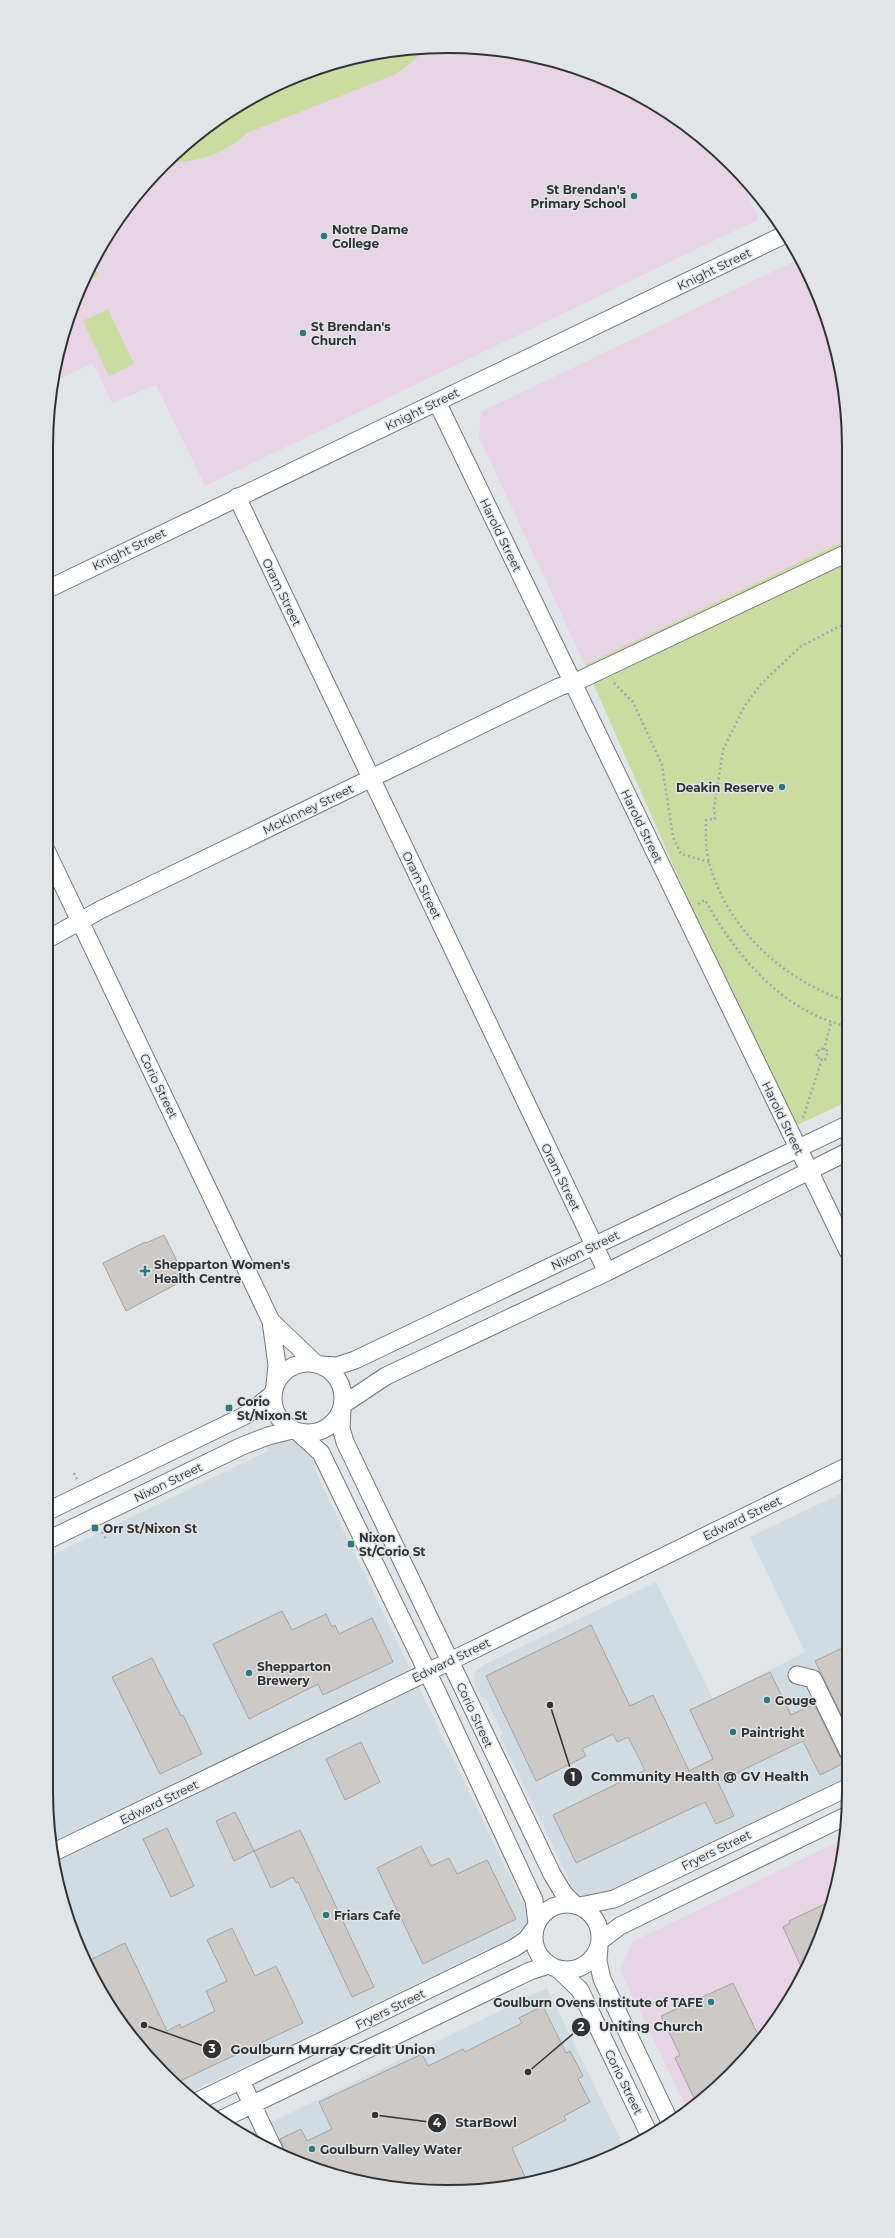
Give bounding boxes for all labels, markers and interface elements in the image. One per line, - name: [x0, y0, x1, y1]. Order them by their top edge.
- place label: St Brendan's Primary School: [530, 182, 627, 211]
- marker: St Brendan's Primary School: [629, 191, 639, 201]
- place label: Notre Dame College: [332, 222, 409, 251]
- marker: Notre Dame College: [319, 231, 329, 241]
- street label: Knight Street: [675, 245, 754, 293]
- place label: St Brendan's Church: [311, 319, 391, 348]
- marker: St Brendan's Church: [298, 328, 308, 338]
- street label: Knight Street: [383, 385, 462, 433]
- street label: Harold Street: [477, 496, 525, 574]
- street label: Knight Street: [90, 525, 169, 573]
- street label: Oram Street: [259, 556, 305, 628]
- street label: McKinney Street: [260, 780, 356, 838]
- place label: Deakin Reserve: [676, 780, 774, 795]
- marker: Deakin Reserve: [777, 782, 787, 792]
- street label: Harold Street: [618, 787, 666, 865]
- street label: Oram Street: [399, 849, 445, 921]
- street label: Corio Street: [137, 1051, 181, 1121]
- street label: Harold Street: [759, 1079, 807, 1157]
- street label: Oram Street: [538, 1141, 584, 1213]
- street label: Nixon Street: [548, 1227, 622, 1273]
- place label: Shepparton Women's Health Centre: [154, 1257, 291, 1286]
- marker: Shepparton Women's Health Centre: [139, 1265, 151, 1277]
- place label: Corio St/Nixon St: [237, 1394, 308, 1423]
- marker: Corio St/Nixon St: [224, 1403, 234, 1413]
- street label: Nixon Street: [131, 1459, 205, 1505]
- street label: Edward Street: [700, 1492, 784, 1544]
- place label: Orr St/Nixon St: [103, 1521, 198, 1536]
- marker: Orr St/Nixon St: [90, 1523, 100, 1533]
- place label: Nixon St/Corio St: [359, 1530, 426, 1559]
- marker: Nixon St/Corio St: [346, 1539, 356, 1549]
- street label: Edward Street: [409, 1634, 493, 1686]
- place label: Shepparton Brewery: [257, 1659, 331, 1688]
- marker: Shepparton Brewery: [244, 1668, 254, 1678]
- street label: Corio Street: [453, 1680, 497, 1750]
- place label: Gouge: [775, 1693, 817, 1708]
- marker: Gouge: [762, 1695, 772, 1705]
- place label: Paintright: [741, 1725, 806, 1740]
- marker: Paintright: [728, 1727, 738, 1737]
- callout: Community Health @ GV Health: [563, 1764, 817, 1789]
- text: Community Health @ GV Health: [591, 1768, 809, 1784]
- text: 1: [571, 1769, 575, 1784]
- street label: Edward Street: [117, 1776, 201, 1828]
- street label: Fryers Street: [679, 1827, 753, 1873]
- place label: Friars Cafe: [334, 1908, 401, 1923]
- marker: Friars Cafe: [321, 1910, 331, 1920]
- street label: Fryers Street: [353, 1986, 427, 2032]
- place label: Goulburn Ovens Institute of TAFE: [493, 1995, 703, 2010]
- marker: Goulburn Ovens Institute of TAFE: [706, 1997, 716, 2007]
- callout: Uniting Church: [571, 2014, 711, 2039]
- text: Uniting Church: [599, 2018, 703, 2034]
- text: 2: [577, 2019, 585, 2034]
- callout: Goulburn Murray Credit Union: [202, 2037, 443, 2062]
- text: 3: [207, 2041, 216, 2056]
- text: Goulburn Murray Credit Union: [231, 2041, 435, 2057]
- street label: Corio Street: [602, 2047, 646, 2117]
- callout: StarBowl: [427, 2110, 525, 2135]
- text: StarBowl: [455, 2114, 517, 2130]
- text: 4: [433, 2115, 442, 2130]
- place label: Goulburn Valley Water: [320, 2142, 462, 2157]
- marker: Goulburn Valley Water: [307, 2144, 317, 2154]

